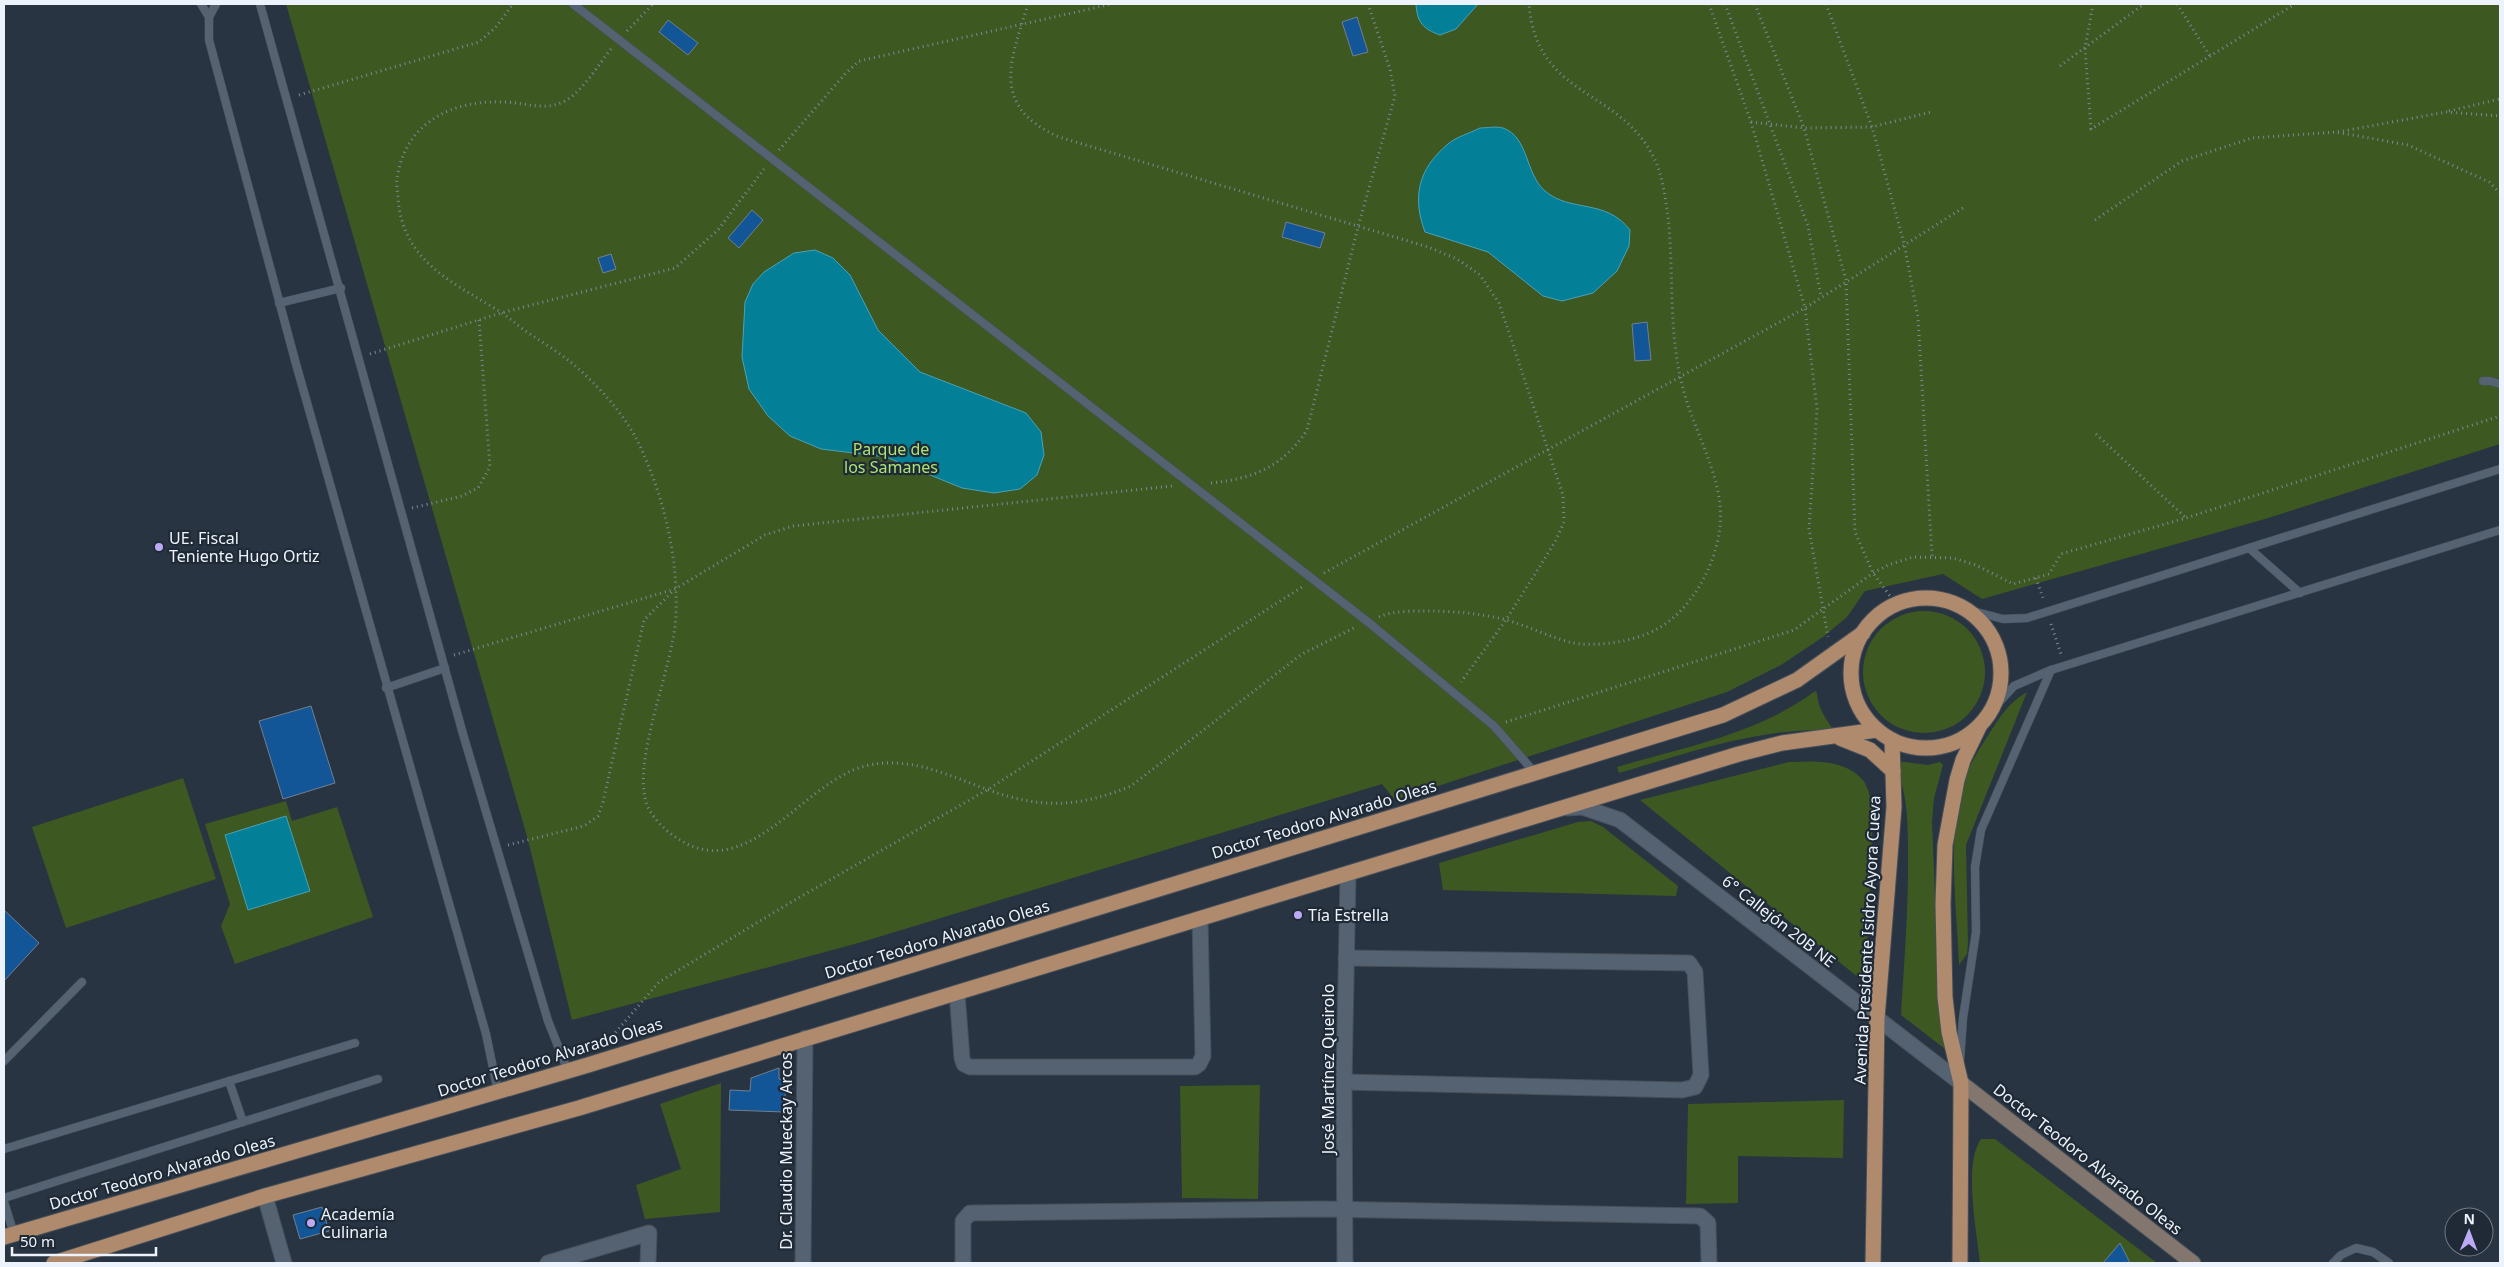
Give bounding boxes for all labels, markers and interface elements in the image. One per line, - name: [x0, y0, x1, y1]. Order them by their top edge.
- park label: Parque de los Samanes: [844, 438, 938, 478]
- place label: UE. Fiscal Teniente Hugo Ortiz: [169, 527, 320, 567]
- marker: UE. Fiscal Teniente Hugo Ortiz: [153, 541, 165, 553]
- street label: Doctor Teodoro Alvarado Oleas: [1209, 774, 1439, 864]
- street label: Avenida Presidente Isidro Ayora Cueva: [1848, 795, 1886, 1085]
- street label: 6° Callejón 20B NE: [1718, 870, 1840, 972]
- street label: Doctor Teodoro Alvarado Oleas: [822, 894, 1052, 984]
- place label: Tía Estrella: [1308, 904, 1389, 926]
- marker: Tía Estrella: [1292, 909, 1304, 921]
- street label: José Martínez Queirolo: [1317, 984, 1339, 1156]
- street label: Doctor Teodoro Alvarado Oleas: [435, 1012, 665, 1102]
- street label: Dr. Claudio Mueckay Arcos: [775, 1052, 797, 1250]
- street label: Doctor Teodoro Alvarado Oleas: [1989, 1078, 2187, 1240]
- street label: Doctor Teodoro Alvarado Oleas: [46, 1129, 278, 1215]
- place label: Academía Culinaria: [321, 1203, 395, 1243]
- north arrow: [2444, 1207, 2494, 1257]
- text: N: [2463, 1209, 2475, 1228]
- marker: Academía Culinaria: [305, 1217, 317, 1229]
- scale bar: [12, 1224, 156, 1256]
- text: 50 m: [20, 1231, 55, 1251]

